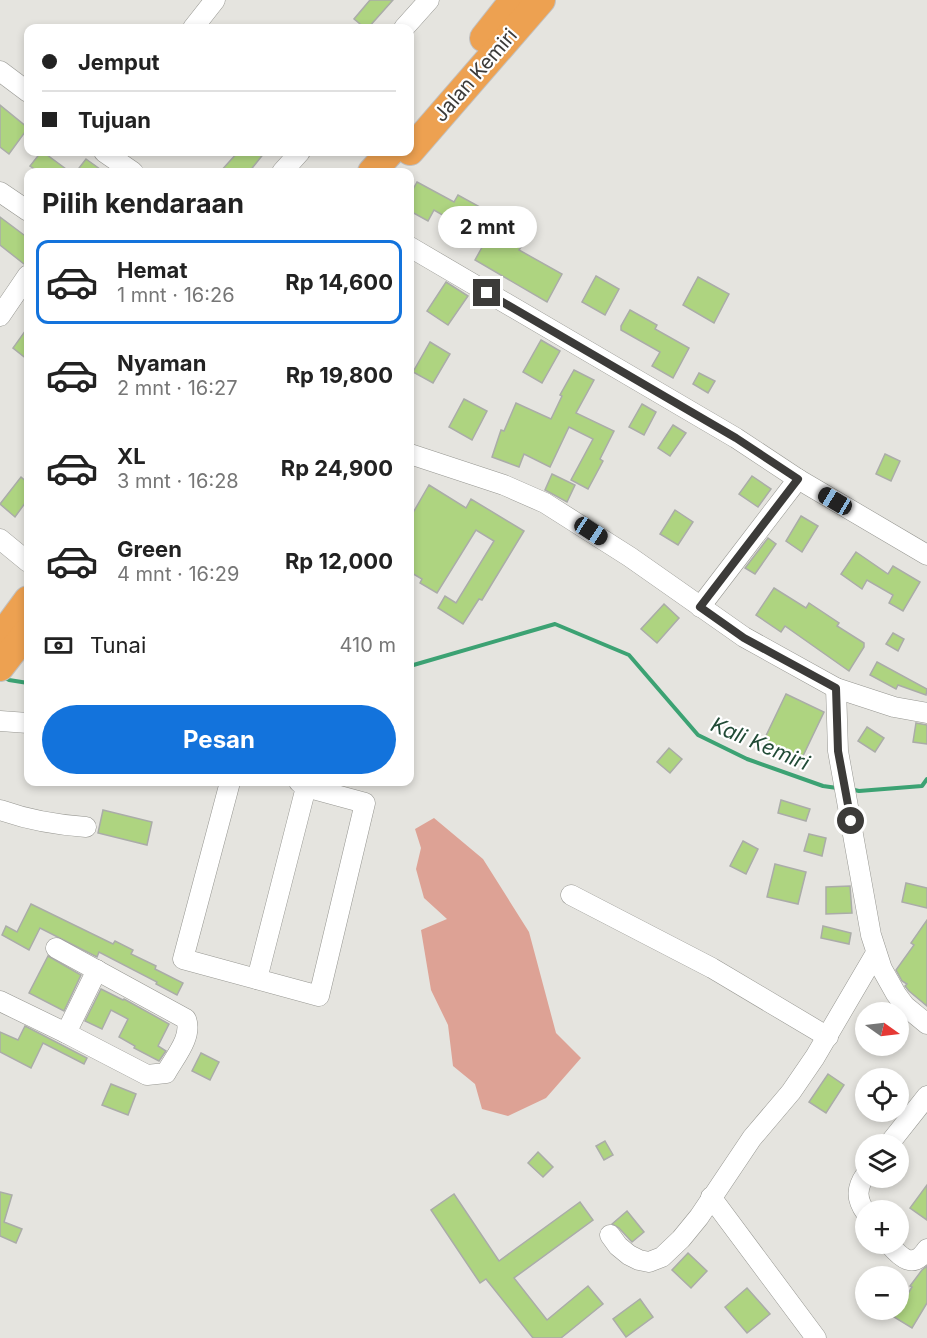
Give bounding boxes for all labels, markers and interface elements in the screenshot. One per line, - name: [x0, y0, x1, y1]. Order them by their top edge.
- street label: Jalan Kemiri: [428, 24, 522, 126]
- text: Jemput: [78, 49, 160, 75]
- text: Tujuan: [78, 107, 151, 133]
- text: Pilih kendaraan: [42, 187, 244, 220]
- callout: 2 mnt: [438, 206, 536, 248]
- text: 2 mnt: [460, 215, 515, 239]
- icon: car: [45, 255, 99, 309]
- text: Hemat: [117, 257, 187, 283]
- text: Rp 14,600: [285, 269, 393, 295]
- route end: [473, 279, 500, 306]
- text: 1 mnt · 16:26: [117, 283, 235, 307]
- icon: car: [45, 348, 99, 402]
- text: Nyaman: [117, 350, 206, 376]
- text: Rp 19,800: [286, 362, 393, 388]
- text: 2 mnt · 16:27: [117, 376, 238, 400]
- icon: car: [45, 441, 99, 495]
- text: XL: [117, 443, 146, 469]
- text: Rp 24,900: [281, 455, 393, 481]
- text: 3 mnt · 16:28: [117, 469, 239, 493]
- car: [815, 484, 855, 518]
- car: [571, 514, 611, 548]
- icon: car: [45, 534, 99, 588]
- text: Green: [117, 536, 182, 562]
- text: Rp 12,000: [285, 548, 393, 574]
- text: 4 mnt · 16:29: [117, 562, 239, 586]
- icon: cash: [42, 629, 75, 662]
- text: Tunai: [90, 632, 146, 658]
- text: 410 m: [340, 633, 396, 657]
- button: Pesan: [42, 705, 396, 774]
- water label: Kali Kemiri: [707, 712, 814, 776]
- route start: [837, 807, 864, 834]
- north arrow: [855, 1002, 909, 1056]
- map controls: [855, 1002, 909, 1320]
- button: locate: [855, 1068, 909, 1122]
- button: layers: [855, 1134, 909, 1188]
- button: +: [855, 1200, 909, 1254]
- button: −: [855, 1266, 909, 1320]

